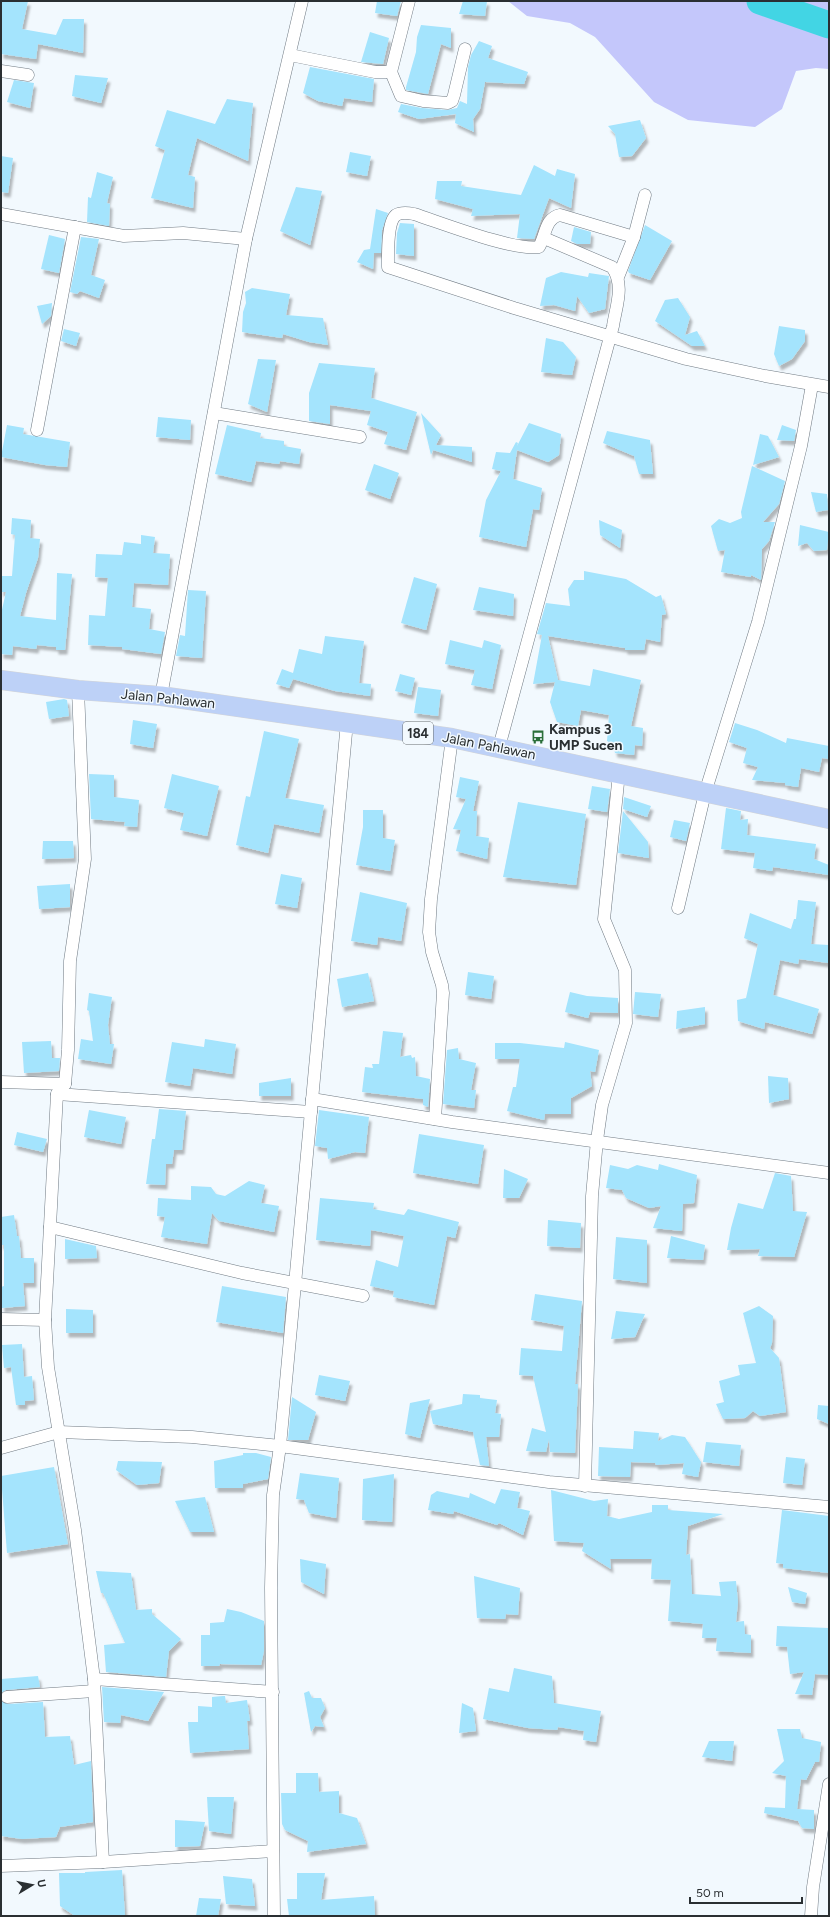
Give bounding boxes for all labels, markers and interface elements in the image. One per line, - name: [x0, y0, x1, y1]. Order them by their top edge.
- street label: Jalan Pahlawan: [120, 686, 216, 712]
- place label: Kampus 3 UMP Sucen: [549, 721, 622, 754]
- road number: 184: [403, 722, 433, 744]
- street label: Jalan Pahlawan: [441, 729, 537, 763]
- bus stop icon: Kampus 3 UMP Sucen: [530, 729, 546, 745]
- north arrow: [12, 1865, 52, 1905]
- text: U: [34, 1878, 48, 1889]
- scale bar: [690, 1879, 802, 1905]
- text: 50 m: [696, 1886, 724, 1900]

